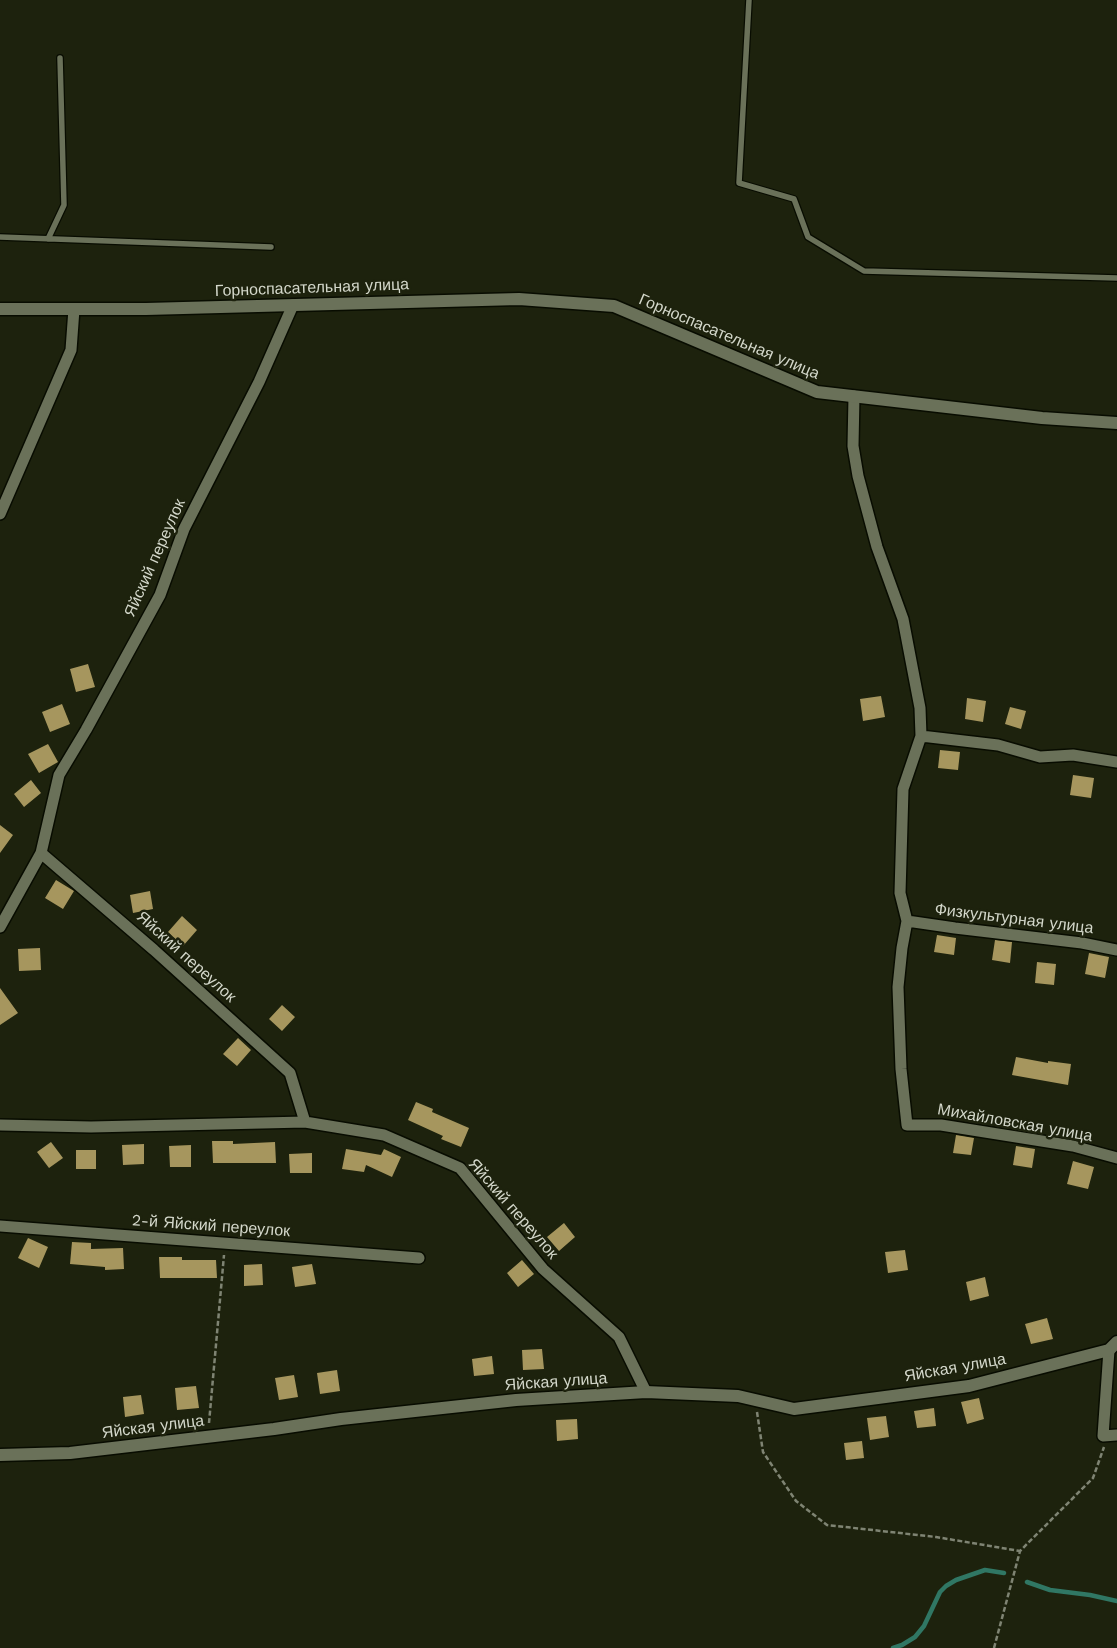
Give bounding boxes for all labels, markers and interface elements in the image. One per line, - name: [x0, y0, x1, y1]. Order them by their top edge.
- street label: Горноспасательная улица: [215, 275, 409, 301]
- street label: Горноспасательная улица: [636, 290, 822, 384]
- street label: Яйский переулок: [120, 496, 190, 620]
- street label: Физкультурная улица: [934, 900, 1094, 938]
- street label: Яйский переулок: [132, 907, 240, 1007]
- street label: Михайловская улица: [936, 1100, 1094, 1146]
- street label: Яйский переулок: [464, 1155, 562, 1263]
- street label: 2-й Яйский переулок: [131, 1211, 291, 1241]
- street label: Яйская улица: [903, 1350, 1007, 1386]
- street label: Яйская улица: [504, 1369, 608, 1395]
- street label: Яйская улица: [101, 1411, 205, 1443]

